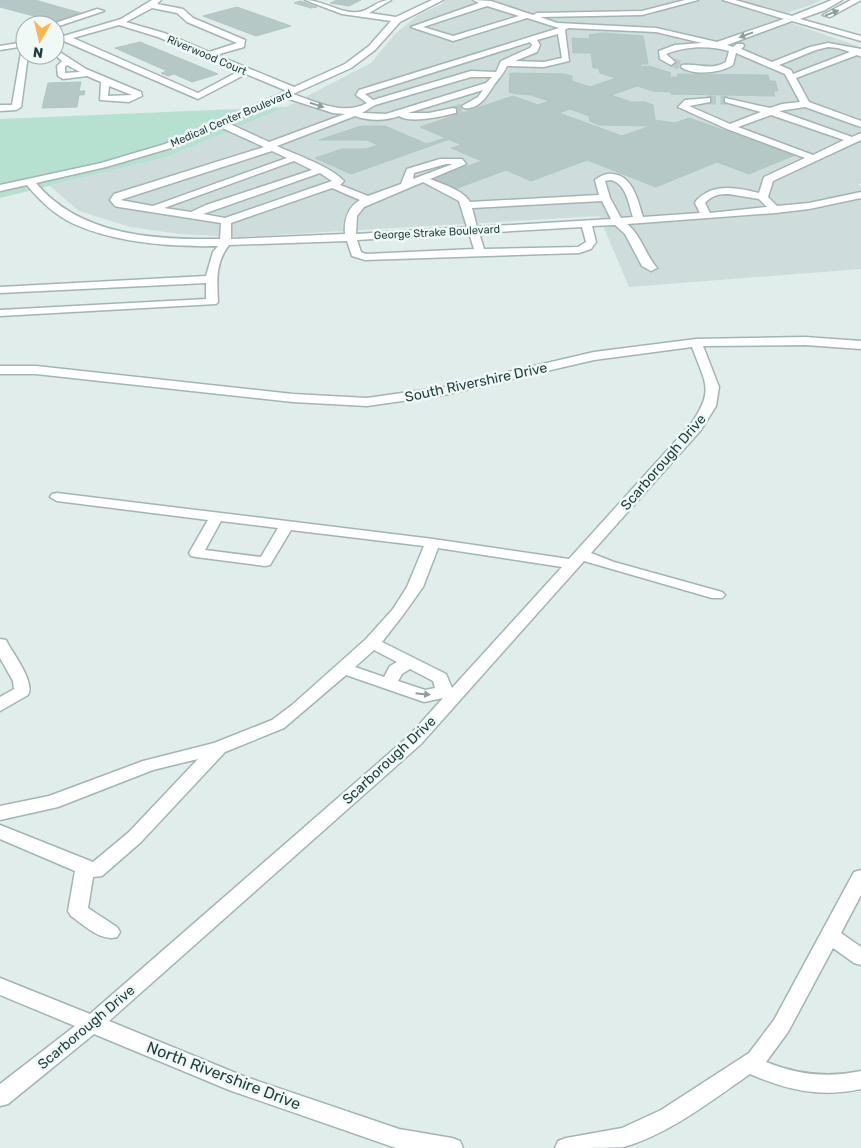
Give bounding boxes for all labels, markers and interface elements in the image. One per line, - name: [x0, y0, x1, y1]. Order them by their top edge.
- one-way arrow: [825, 9, 840, 17]
- north arrow: [15, 15, 65, 65]
- one-way arrow: [738, 31, 753, 39]
- street label: Riverwood Court: [165, 33, 249, 78]
- text: N: [32, 43, 44, 61]
- street label: Medical Center Boulevard: [169, 87, 294, 150]
- one-way arrow: [310, 101, 325, 109]
- street label: George Strake Boulevard: [374, 223, 501, 242]
- street label: South Rivershire Drive: [403, 359, 549, 406]
- street label: Scarborough Drive: [617, 411, 710, 514]
- one-way arrow: [415, 690, 431, 698]
- street label: Scarborough Drive: [339, 713, 440, 808]
- street label: Scarborough Drive: [34, 982, 138, 1073]
- street label: North Rivershire Drive: [144, 1037, 304, 1114]

